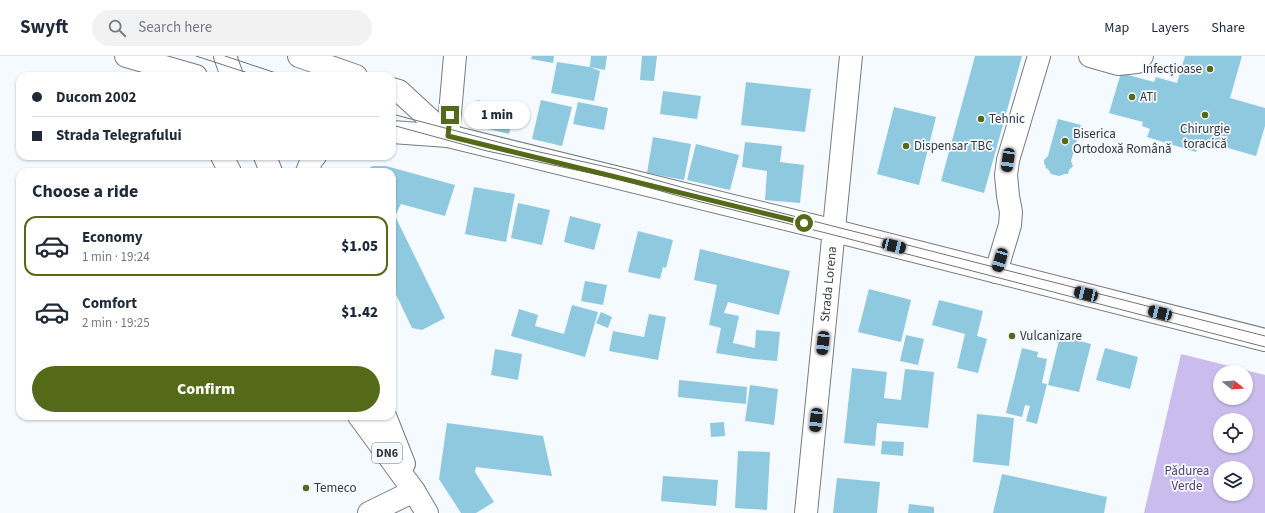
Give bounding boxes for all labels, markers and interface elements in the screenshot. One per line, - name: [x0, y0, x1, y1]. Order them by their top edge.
- search box: [92, 10, 372, 46]
- text: Swyft: [20, 14, 68, 41]
- icon: search: [106, 17, 128, 39]
- text: Search here: [138, 17, 212, 38]
- text: Map: [1104, 18, 1129, 38]
- text: Layers: [1151, 18, 1189, 38]
- text: Share: [1211, 18, 1245, 38]
- place label: Infecțioase: [1143, 60, 1202, 78]
- marker: Infecțioase: [1205, 64, 1215, 74]
- text: Ducom 2002: [56, 87, 137, 108]
- place label: ATI: [1140, 88, 1157, 106]
- marker: ATI: [1127, 92, 1137, 102]
- callout: 1 min: [464, 101, 530, 129]
- route end: [441, 106, 459, 124]
- text: 1 min: [481, 106, 513, 124]
- place label: Tehnic: [989, 110, 1025, 128]
- marker: Chirurgie toracică: [1200, 110, 1210, 120]
- marker: Tehnic: [976, 114, 986, 124]
- place label: Chirurgie toracică: [1180, 120, 1230, 153]
- text: Strada Telegrafului: [56, 125, 182, 146]
- place label: Biserica Ortodoxă Română: [1073, 125, 1172, 158]
- marker: Biserica Ortodoxă Română: [1060, 136, 1070, 146]
- place label: Dispensar TBC: [914, 137, 993, 155]
- marker: Dispensar TBC: [901, 141, 911, 151]
- car: [1000, 147, 1016, 173]
- text: Choose a ride: [32, 179, 138, 204]
- route start: [795, 214, 813, 232]
- text: Economy: [82, 227, 143, 248]
- icon: car: [34, 228, 70, 264]
- text: $1.05: [341, 236, 378, 257]
- car: [881, 237, 907, 255]
- street label: Strada Lorena: [816, 245, 841, 323]
- car: [991, 247, 1009, 273]
- text: 1 min · 19:24: [82, 248, 150, 266]
- car: [1073, 285, 1099, 303]
- text: Comfort: [82, 293, 137, 314]
- icon: car: [34, 294, 70, 330]
- text: $1.42: [341, 302, 378, 323]
- car: [1147, 304, 1173, 322]
- text: 2 min · 19:25: [82, 314, 150, 332]
- place label: Vulcanizare: [1020, 327, 1082, 345]
- car: [816, 330, 830, 356]
- marker: Vulcanizare: [1007, 331, 1017, 341]
- north arrow: [1213, 365, 1253, 405]
- map controls: [1213, 365, 1253, 501]
- button: Confirm: [32, 366, 380, 412]
- car: [809, 407, 823, 433]
- button: locate: [1213, 413, 1253, 453]
- road number: DN6: [372, 443, 402, 463]
- button: layers: [1213, 461, 1253, 501]
- park label: Pădurea Verde: [1165, 462, 1209, 495]
- place label: Temeco: [314, 479, 356, 497]
- marker: Temeco: [301, 483, 311, 493]

